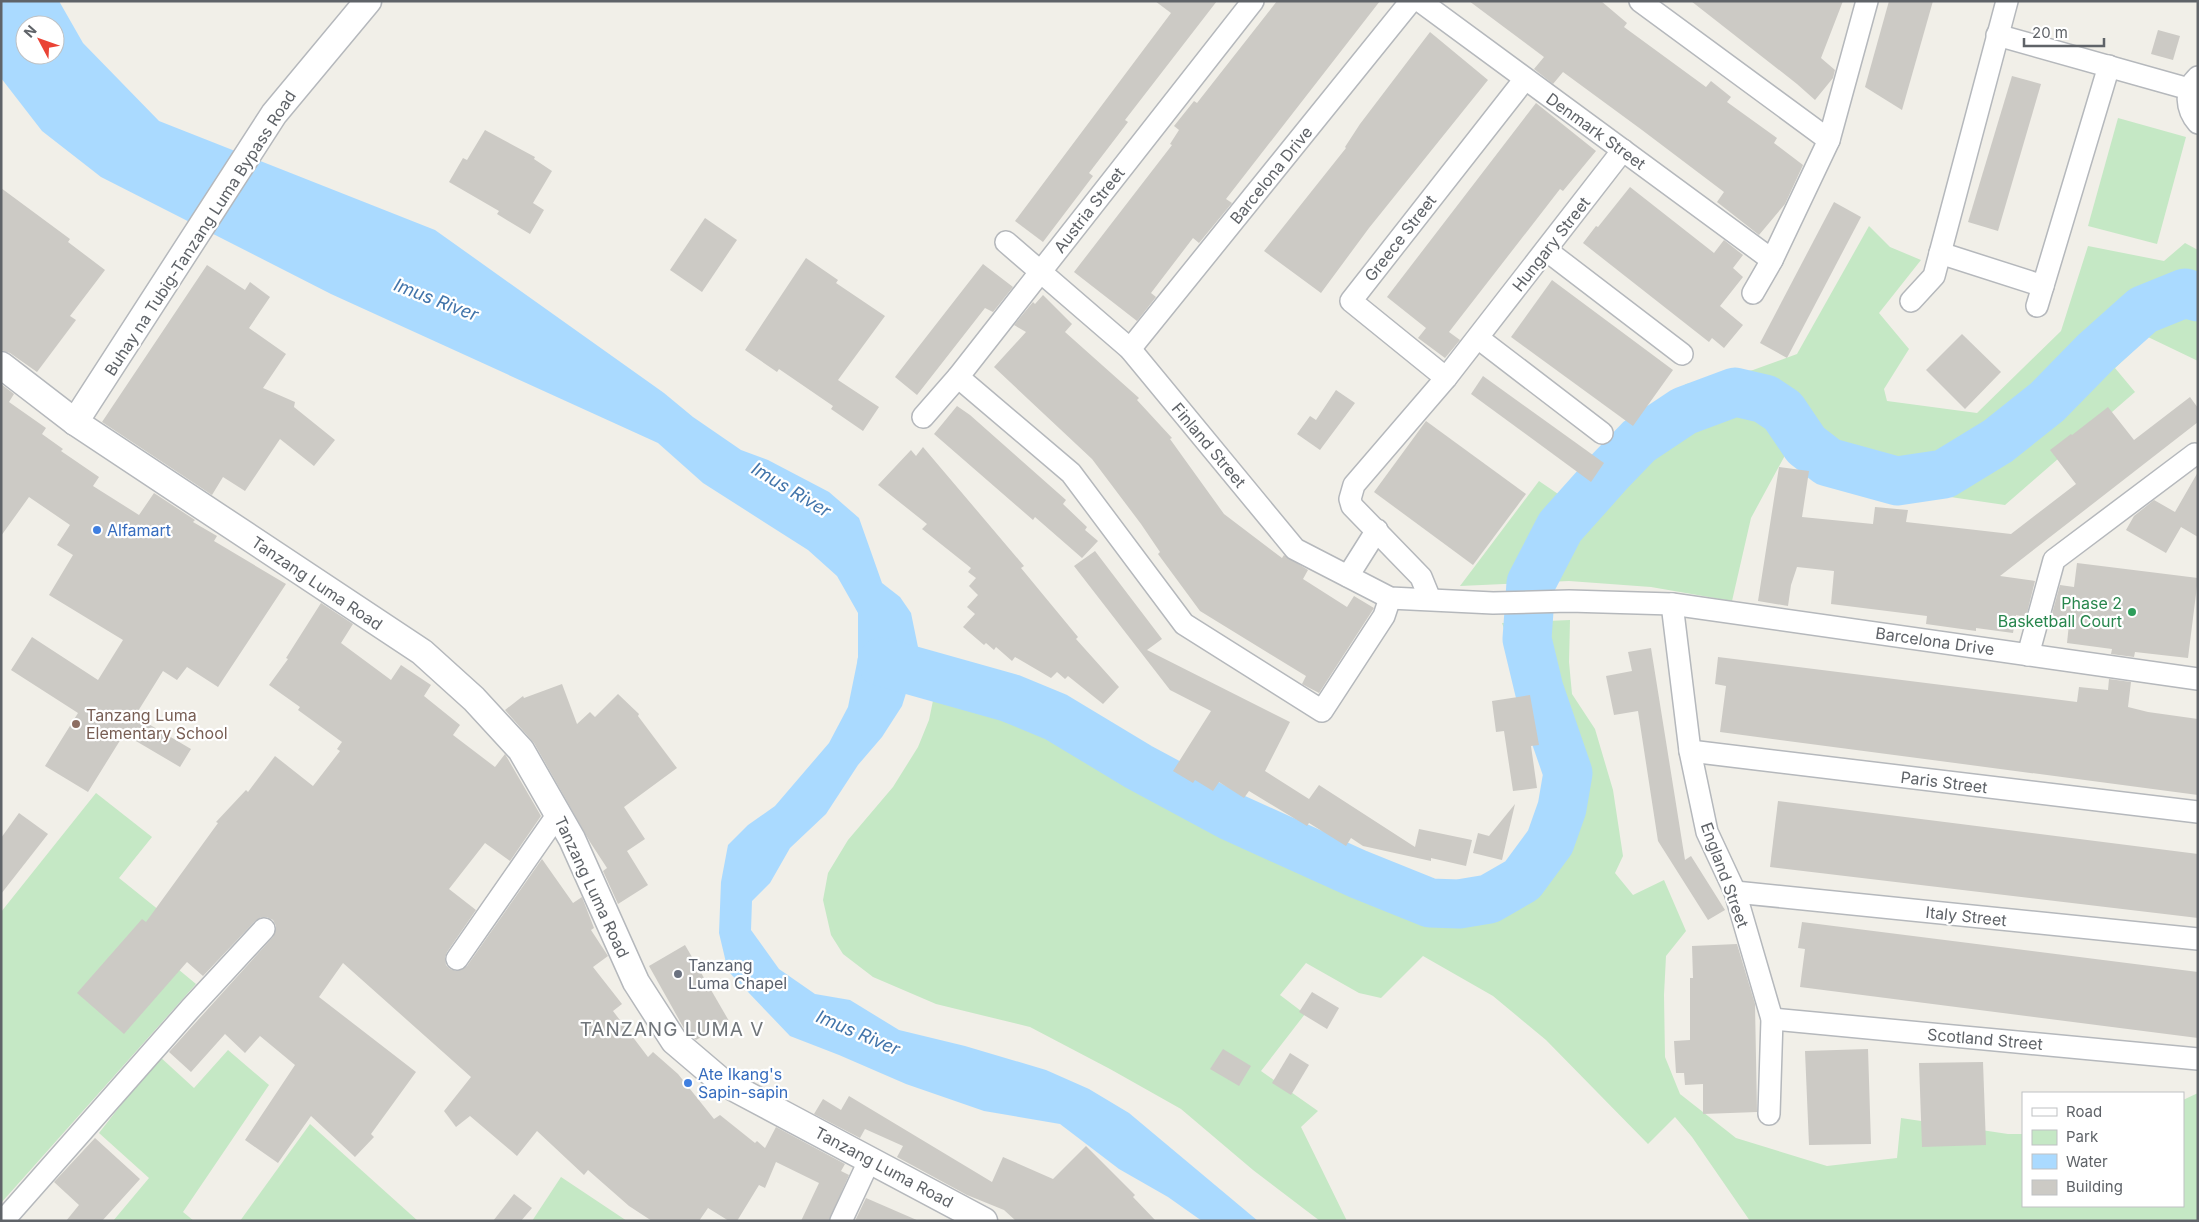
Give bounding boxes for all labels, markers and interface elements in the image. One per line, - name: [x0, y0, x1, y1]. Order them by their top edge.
- north arrow: [15, 15, 65, 65]
- scale bar: [2024, 15, 2104, 47]
- text: N: [20, 22, 40, 41]
- text: 20 m: [2032, 23, 2068, 42]
- street label: Buhay na Tubig-Tanzang Luma Bypass Road: [100, 86, 300, 380]
- street label: Denmark Street: [1542, 88, 1650, 174]
- street label: Barcelona Drive: [1226, 122, 1316, 228]
- street label: Austria Street: [1049, 163, 1129, 257]
- street label: Greece Street: [1360, 191, 1440, 285]
- street label: Hungary Street: [1508, 193, 1594, 295]
- water label: Imus River: [391, 274, 482, 326]
- street label: Finland Street: [1168, 399, 1250, 491]
- water label: Imus River: [748, 458, 836, 522]
- place label: Alfamart: [107, 520, 171, 540]
- marker: Alfamart: [91, 524, 103, 536]
- street label: Tanzang Luma Road: [248, 532, 386, 634]
- place label: Phase 2 Basketball Court: [1998, 593, 2122, 631]
- marker: Phase 2 Basketball Court: [2126, 606, 2138, 618]
- street label: Barcelona Drive: [1874, 623, 1996, 659]
- place label: Tanzang Luma Elementary School: [86, 705, 228, 743]
- marker: Tanzang Luma Elementary School: [70, 718, 82, 730]
- street label: Paris Street: [1899, 767, 1989, 797]
- street label: Tanzang Luma Road: [550, 813, 634, 961]
- street label: England Street: [1697, 820, 1753, 930]
- street label: Italy Street: [1924, 902, 2008, 930]
- place label: Tanzang Luma Chapel: [688, 955, 787, 993]
- marker: Tanzang Luma Chapel: [672, 968, 684, 980]
- water label: Imus River: [813, 1006, 904, 1060]
- district label: TANZANG LUMA V: [580, 1018, 764, 1041]
- street label: Scotland Street: [1926, 1024, 2044, 1054]
- place label: Ate Ikang's Sapin-sapin: [698, 1064, 788, 1102]
- marker: Ate Ikang's Sapin-sapin: [682, 1077, 694, 1089]
- legend: [2022, 1092, 2184, 1207]
- text: Road: [2066, 1102, 2102, 1121]
- street label: Tanzang Luma Road: [811, 1122, 957, 1212]
- text: Park: [2066, 1127, 2099, 1146]
- text: Water: [2066, 1152, 2108, 1171]
- text: Building: [2066, 1177, 2123, 1196]

